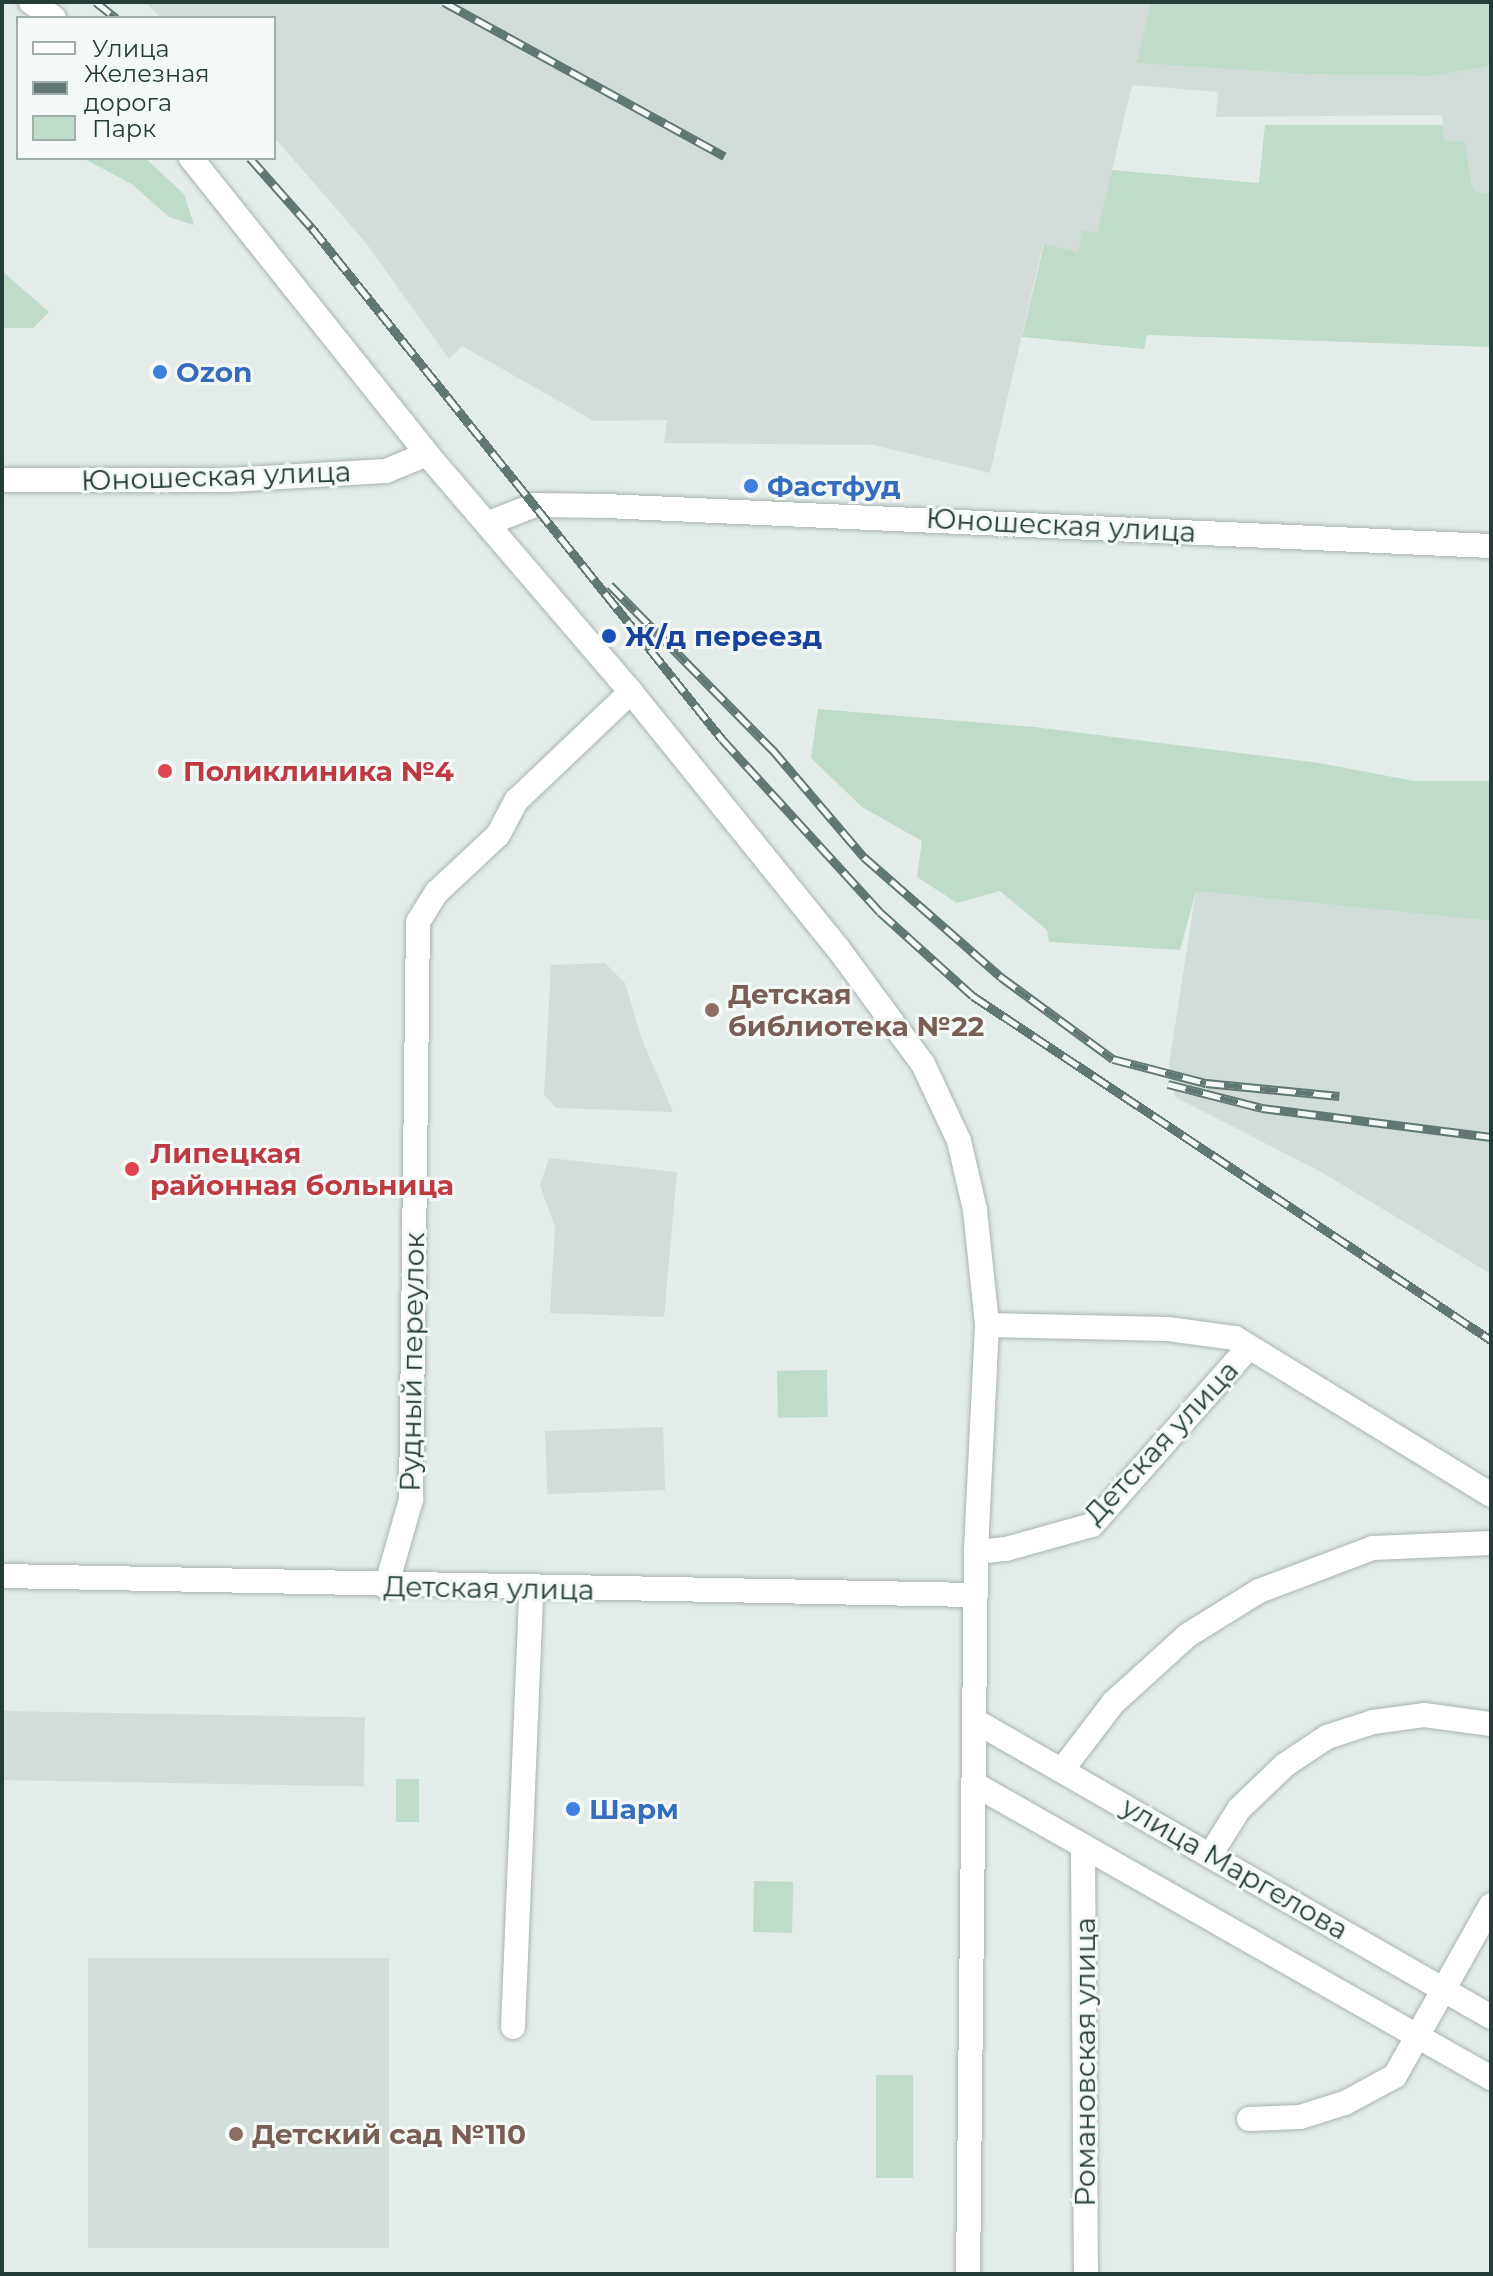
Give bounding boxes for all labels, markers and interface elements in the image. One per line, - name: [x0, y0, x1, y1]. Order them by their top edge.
- legend: [16, 16, 276, 160]
- text: Улица: [92, 34, 170, 63]
- text: Железная дорога: [84, 59, 210, 117]
- text: Парк: [92, 114, 156, 143]
- place label: Ozon: [176, 355, 252, 389]
- marker: Ozon: [151, 363, 169, 381]
- street label: Юношеская улица: [80, 454, 352, 498]
- place label: Фастфуд: [767, 469, 901, 503]
- marker: Фастфуд: [742, 477, 760, 495]
- street label: Юношеская улица: [925, 501, 1197, 549]
- place label: Ж/д переезд: [625, 619, 822, 653]
- marker: Ж/д переезд: [600, 627, 618, 645]
- place label: Поликлиника №4: [183, 754, 454, 788]
- marker: Поликлиника №4: [154, 760, 176, 782]
- place label: Детская библиотека №22: [728, 977, 984, 1043]
- marker: Детская библиотека №22: [703, 1001, 721, 1019]
- place label: Липецкая районная больница: [150, 1136, 454, 1202]
- marker: Липецкая районная больница: [121, 1158, 143, 1180]
- street label: Рудный переулок: [393, 1232, 431, 1492]
- street label: Детская улица: [1077, 1353, 1245, 1531]
- street label: Детская улица: [383, 1569, 595, 1607]
- street label: улица Маргелова: [1116, 1790, 1354, 1946]
- place label: Шарм: [589, 1792, 679, 1826]
- marker: Шарм: [564, 1800, 582, 1818]
- street label: Романовская улица: [1068, 1917, 1102, 2207]
- place label: Детский сад №110: [252, 2117, 526, 2151]
- marker: Детский сад №110: [227, 2125, 245, 2143]

